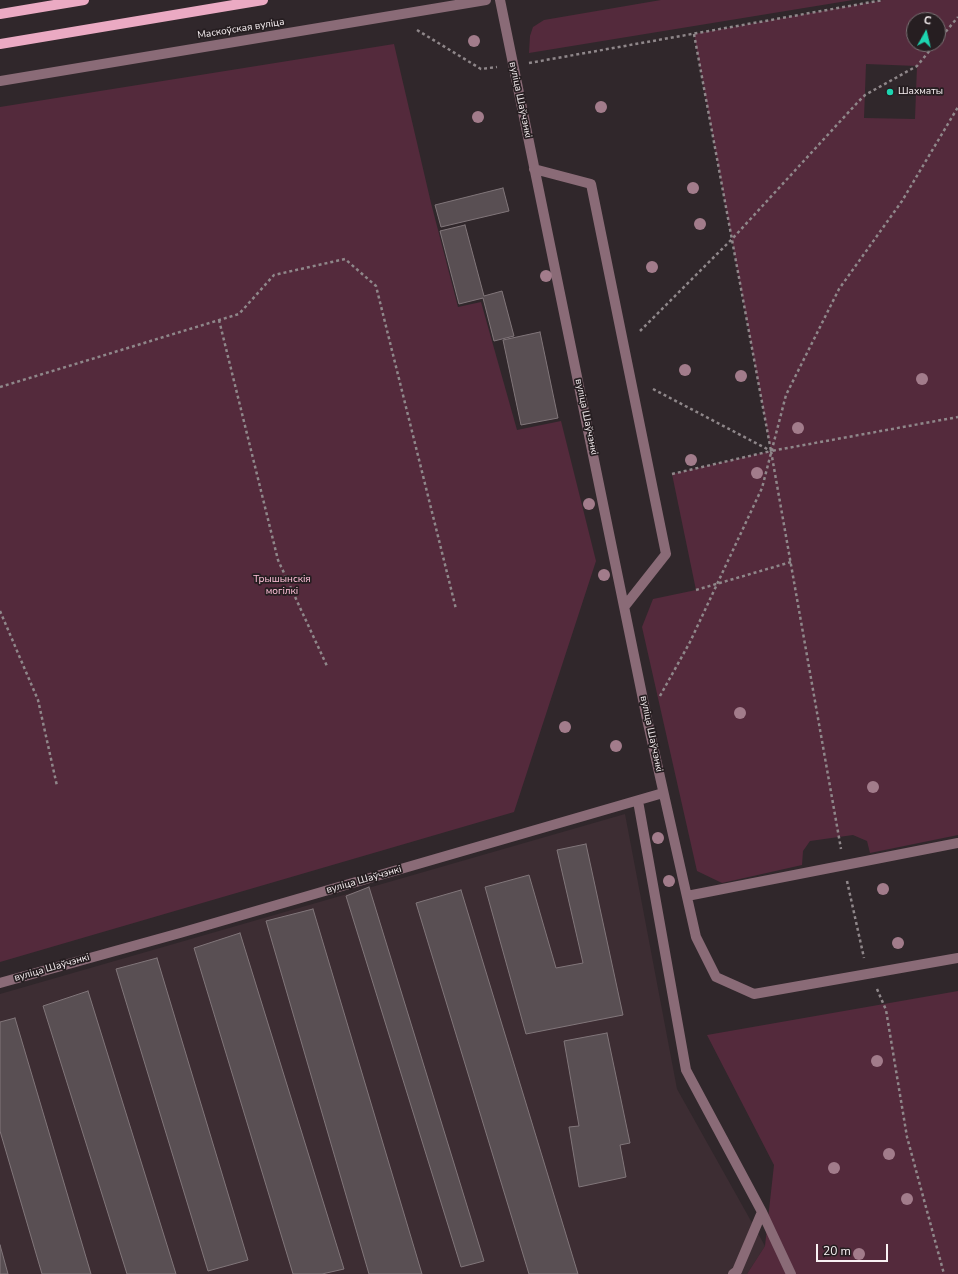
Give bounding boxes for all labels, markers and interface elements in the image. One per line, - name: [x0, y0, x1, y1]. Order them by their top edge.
- north arrow: [906, 12, 946, 52]
- text: С: [923, 13, 932, 29]
- street label: Маскоўская вуліца: [197, 16, 285, 42]
- street label: вуліца Шаўчэнкі: [506, 61, 534, 139]
- place label: Шахматы: [898, 86, 943, 98]
- marker: Шахматы: [885, 87, 895, 97]
- street label: вуліца Шаўчэнкі: [572, 378, 600, 456]
- park label: Трышынскія могілкі: [253, 574, 311, 598]
- street label: вуліца Шаўчэнкі: [637, 695, 665, 773]
- street label: вуліца Шаўчэнкі: [325, 864, 403, 896]
- street label: вуліца Шаўчэнкі: [13, 952, 91, 984]
- scale bar: [818, 1236, 890, 1262]
- text: 20 m: [823, 1243, 851, 1259]

